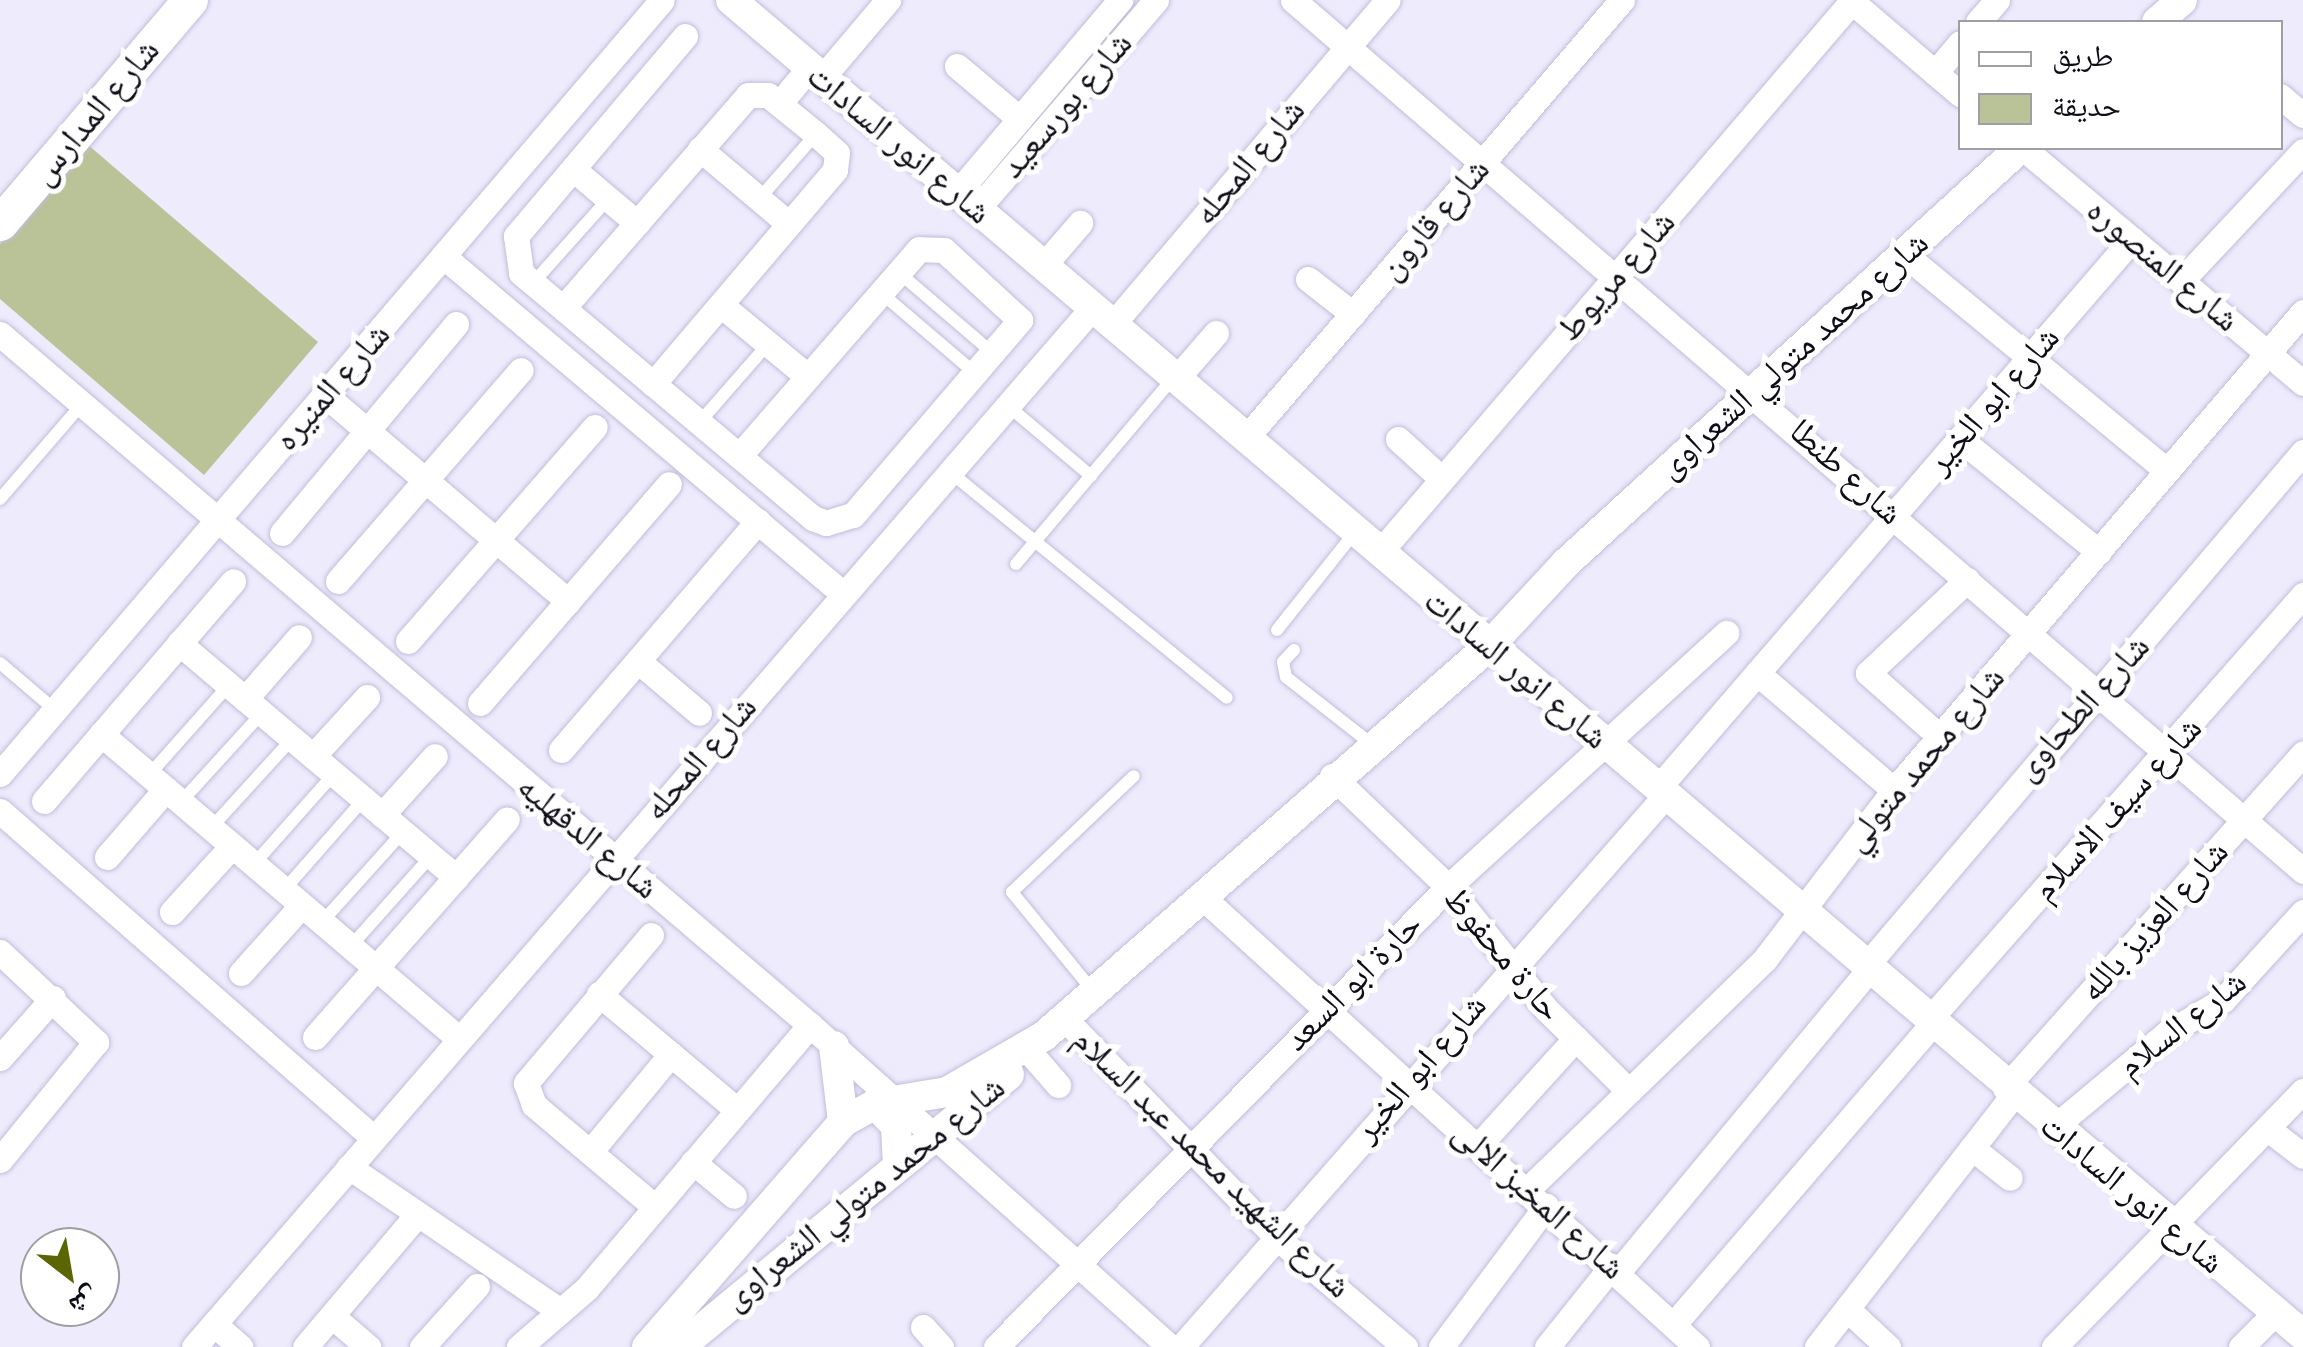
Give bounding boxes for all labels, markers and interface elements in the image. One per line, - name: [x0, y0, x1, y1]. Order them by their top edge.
- legend: [1958, 20, 2283, 150]
- street label: شارع بورسعيد: [991, 23, 1141, 187]
- street label: شارع المدارس: [22, 30, 168, 194]
- text: طريق: [2052, 38, 2113, 75]
- street label: شارع انور السادات: [798, 55, 1000, 233]
- text: حديقة: [2052, 88, 2121, 125]
- street label: شارع المحله: [1184, 90, 1314, 234]
- street label: شارع قارون: [1370, 149, 1498, 289]
- street label: شارع المنصوره: [2078, 189, 2248, 341]
- street label: شارع مريوط: [1548, 202, 1684, 350]
- street label: شارع محمد متولي الشعراوى: [1649, 222, 1937, 488]
- street label: شارع المنيره: [265, 314, 399, 460]
- street label: شارع ابو الخير: [1917, 318, 2069, 482]
- street label: شارع طنطا: [1781, 410, 1911, 534]
- street label: شارع انور السادات: [1415, 580, 1617, 758]
- street label: شارع الطحاوى: [2005, 626, 2159, 790]
- street label: شارع محمد متولي: [1834, 658, 2014, 860]
- street label: شارع المحله: [634, 687, 766, 829]
- street label: شارع سيف الاسلام: [2023, 708, 2211, 910]
- street label: شارع الدقهليه: [509, 766, 667, 908]
- street label: شارع العزيز بالله: [2071, 832, 2237, 1010]
- street label: حارة محفوظ: [1435, 878, 1571, 1030]
- street label: حارة ابو السعد: [1275, 904, 1431, 1060]
- street label: شارع السلام: [2109, 961, 2255, 1087]
- street label: شارع ابو الخير: [1344, 986, 1496, 1150]
- street label: شارع الشهيد محمد عبد السلام: [1064, 1019, 1360, 1307]
- street label: شارع محمد متولي الشعراوى: [715, 1066, 1013, 1320]
- street label: شارع انور السادات: [2031, 1105, 2233, 1283]
- street label: شارع المخبز الالى: [1444, 1112, 1634, 1288]
- north arrow: [20, 1227, 120, 1327]
- text: ش: [63, 1279, 106, 1323]

